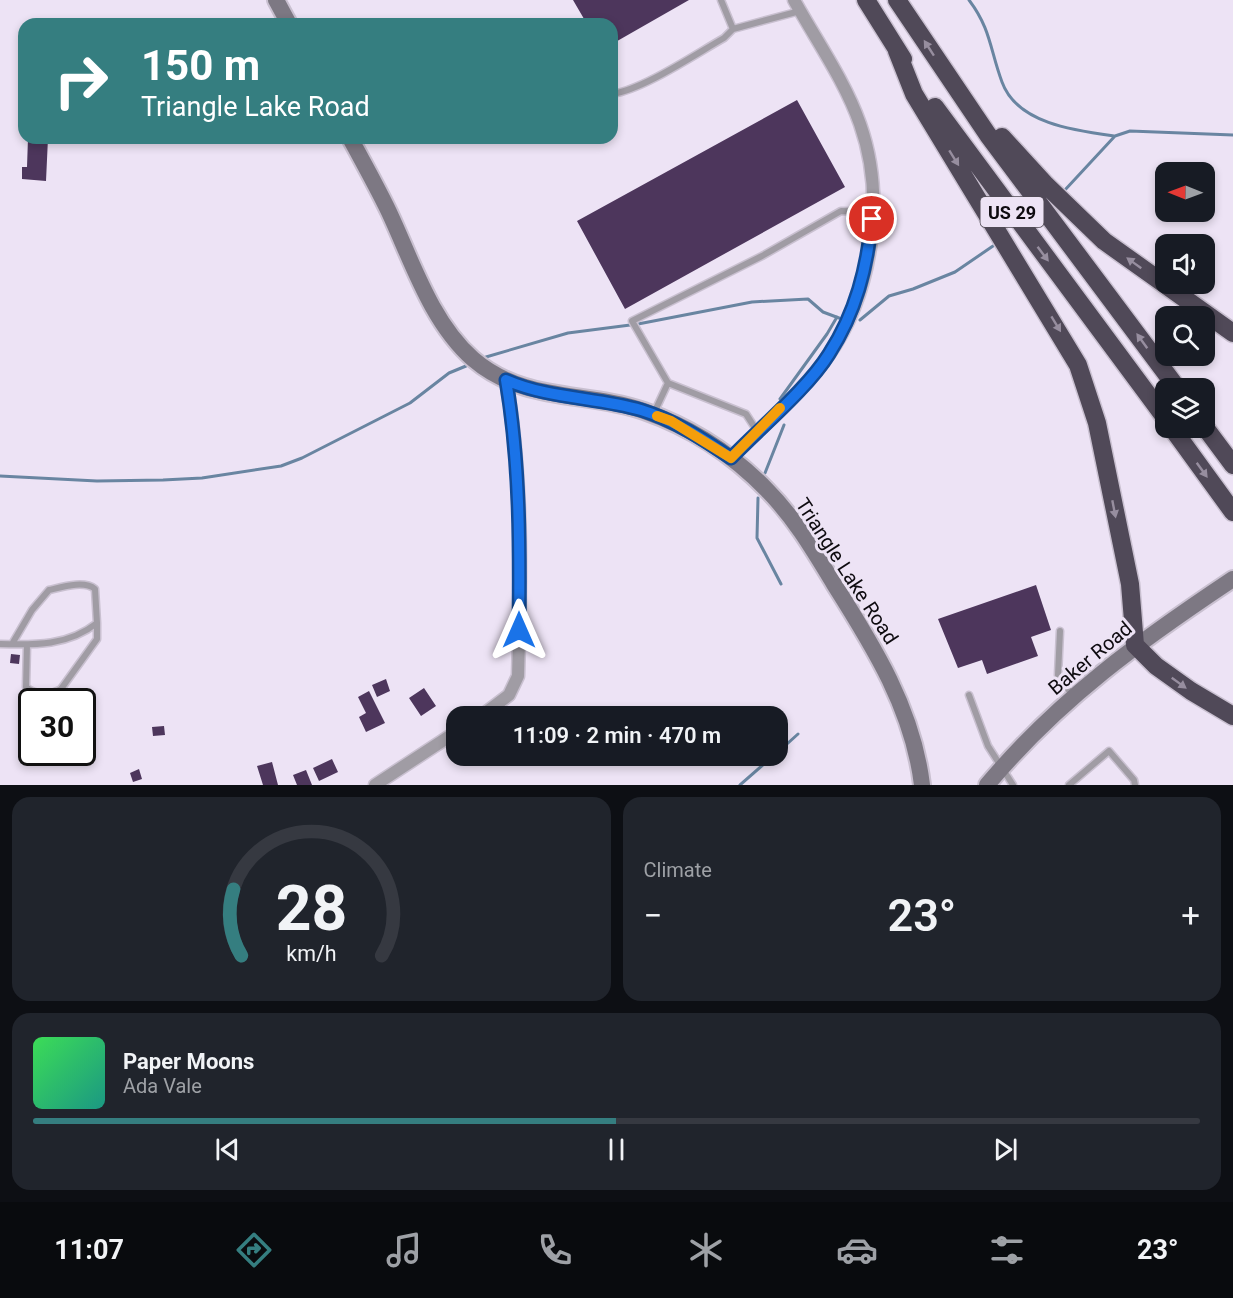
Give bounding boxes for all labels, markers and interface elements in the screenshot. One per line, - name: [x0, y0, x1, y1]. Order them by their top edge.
- one-way arrow: [923, 40, 934, 56]
- text: 150 m: [141, 41, 260, 90]
- icon: right: [42, 42, 120, 120]
- text: Triangle Lake Road: [141, 91, 370, 123]
- one-way arrow: [948, 150, 959, 166]
- north arrow: [1155, 162, 1215, 222]
- map controls: [1155, 162, 1215, 438]
- pin: [846, 193, 897, 244]
- road number: US 29: [980, 197, 1044, 227]
- icon: arrive: [855, 202, 888, 235]
- button: sound: [1155, 234, 1215, 294]
- one-way arrow: [1037, 247, 1049, 262]
- one-way arrow: [1126, 257, 1142, 269]
- button: search: [1155, 306, 1215, 366]
- one-way arrow: [1050, 316, 1061, 332]
- one-way arrow: [1137, 334, 1149, 349]
- button: layers: [1155, 378, 1215, 438]
- one-way arrow: [1196, 461, 1208, 477]
- street label: Triangle Lake Road: [791, 493, 903, 649]
- one-way arrow: [1110, 499, 1119, 518]
- position arrow: [487, 598, 551, 662]
- street label: Baker Road: [1043, 616, 1137, 700]
- one-way arrow: [1171, 677, 1187, 689]
- speed limit sign: 30: [18, 688, 96, 766]
- text: 11:09 · 2 min · 470 m: [513, 723, 721, 748]
- text: Climate: [644, 858, 712, 882]
- text: 28: [275, 872, 347, 945]
- text: 23°: [887, 889, 956, 942]
- text: −: [644, 896, 662, 935]
- text: +: [1181, 896, 1200, 935]
- text: km/h: [286, 941, 336, 966]
- text: Paper Moons: [123, 1049, 254, 1074]
- text: Ada Vale: [123, 1074, 202, 1098]
- icon: previous: [211, 1133, 244, 1166]
- icon: pause: [600, 1133, 633, 1166]
- icon: next: [989, 1133, 1022, 1166]
- icon: directions: [233, 1229, 275, 1271]
- icon: music: [383, 1229, 425, 1271]
- icon: phone: [534, 1229, 576, 1271]
- icon: climate: [685, 1229, 727, 1271]
- icon: car: [836, 1229, 878, 1271]
- icon: filters: [986, 1229, 1028, 1271]
- text: 11:07: [54, 1234, 124, 1266]
- text: 23°: [1137, 1234, 1179, 1266]

